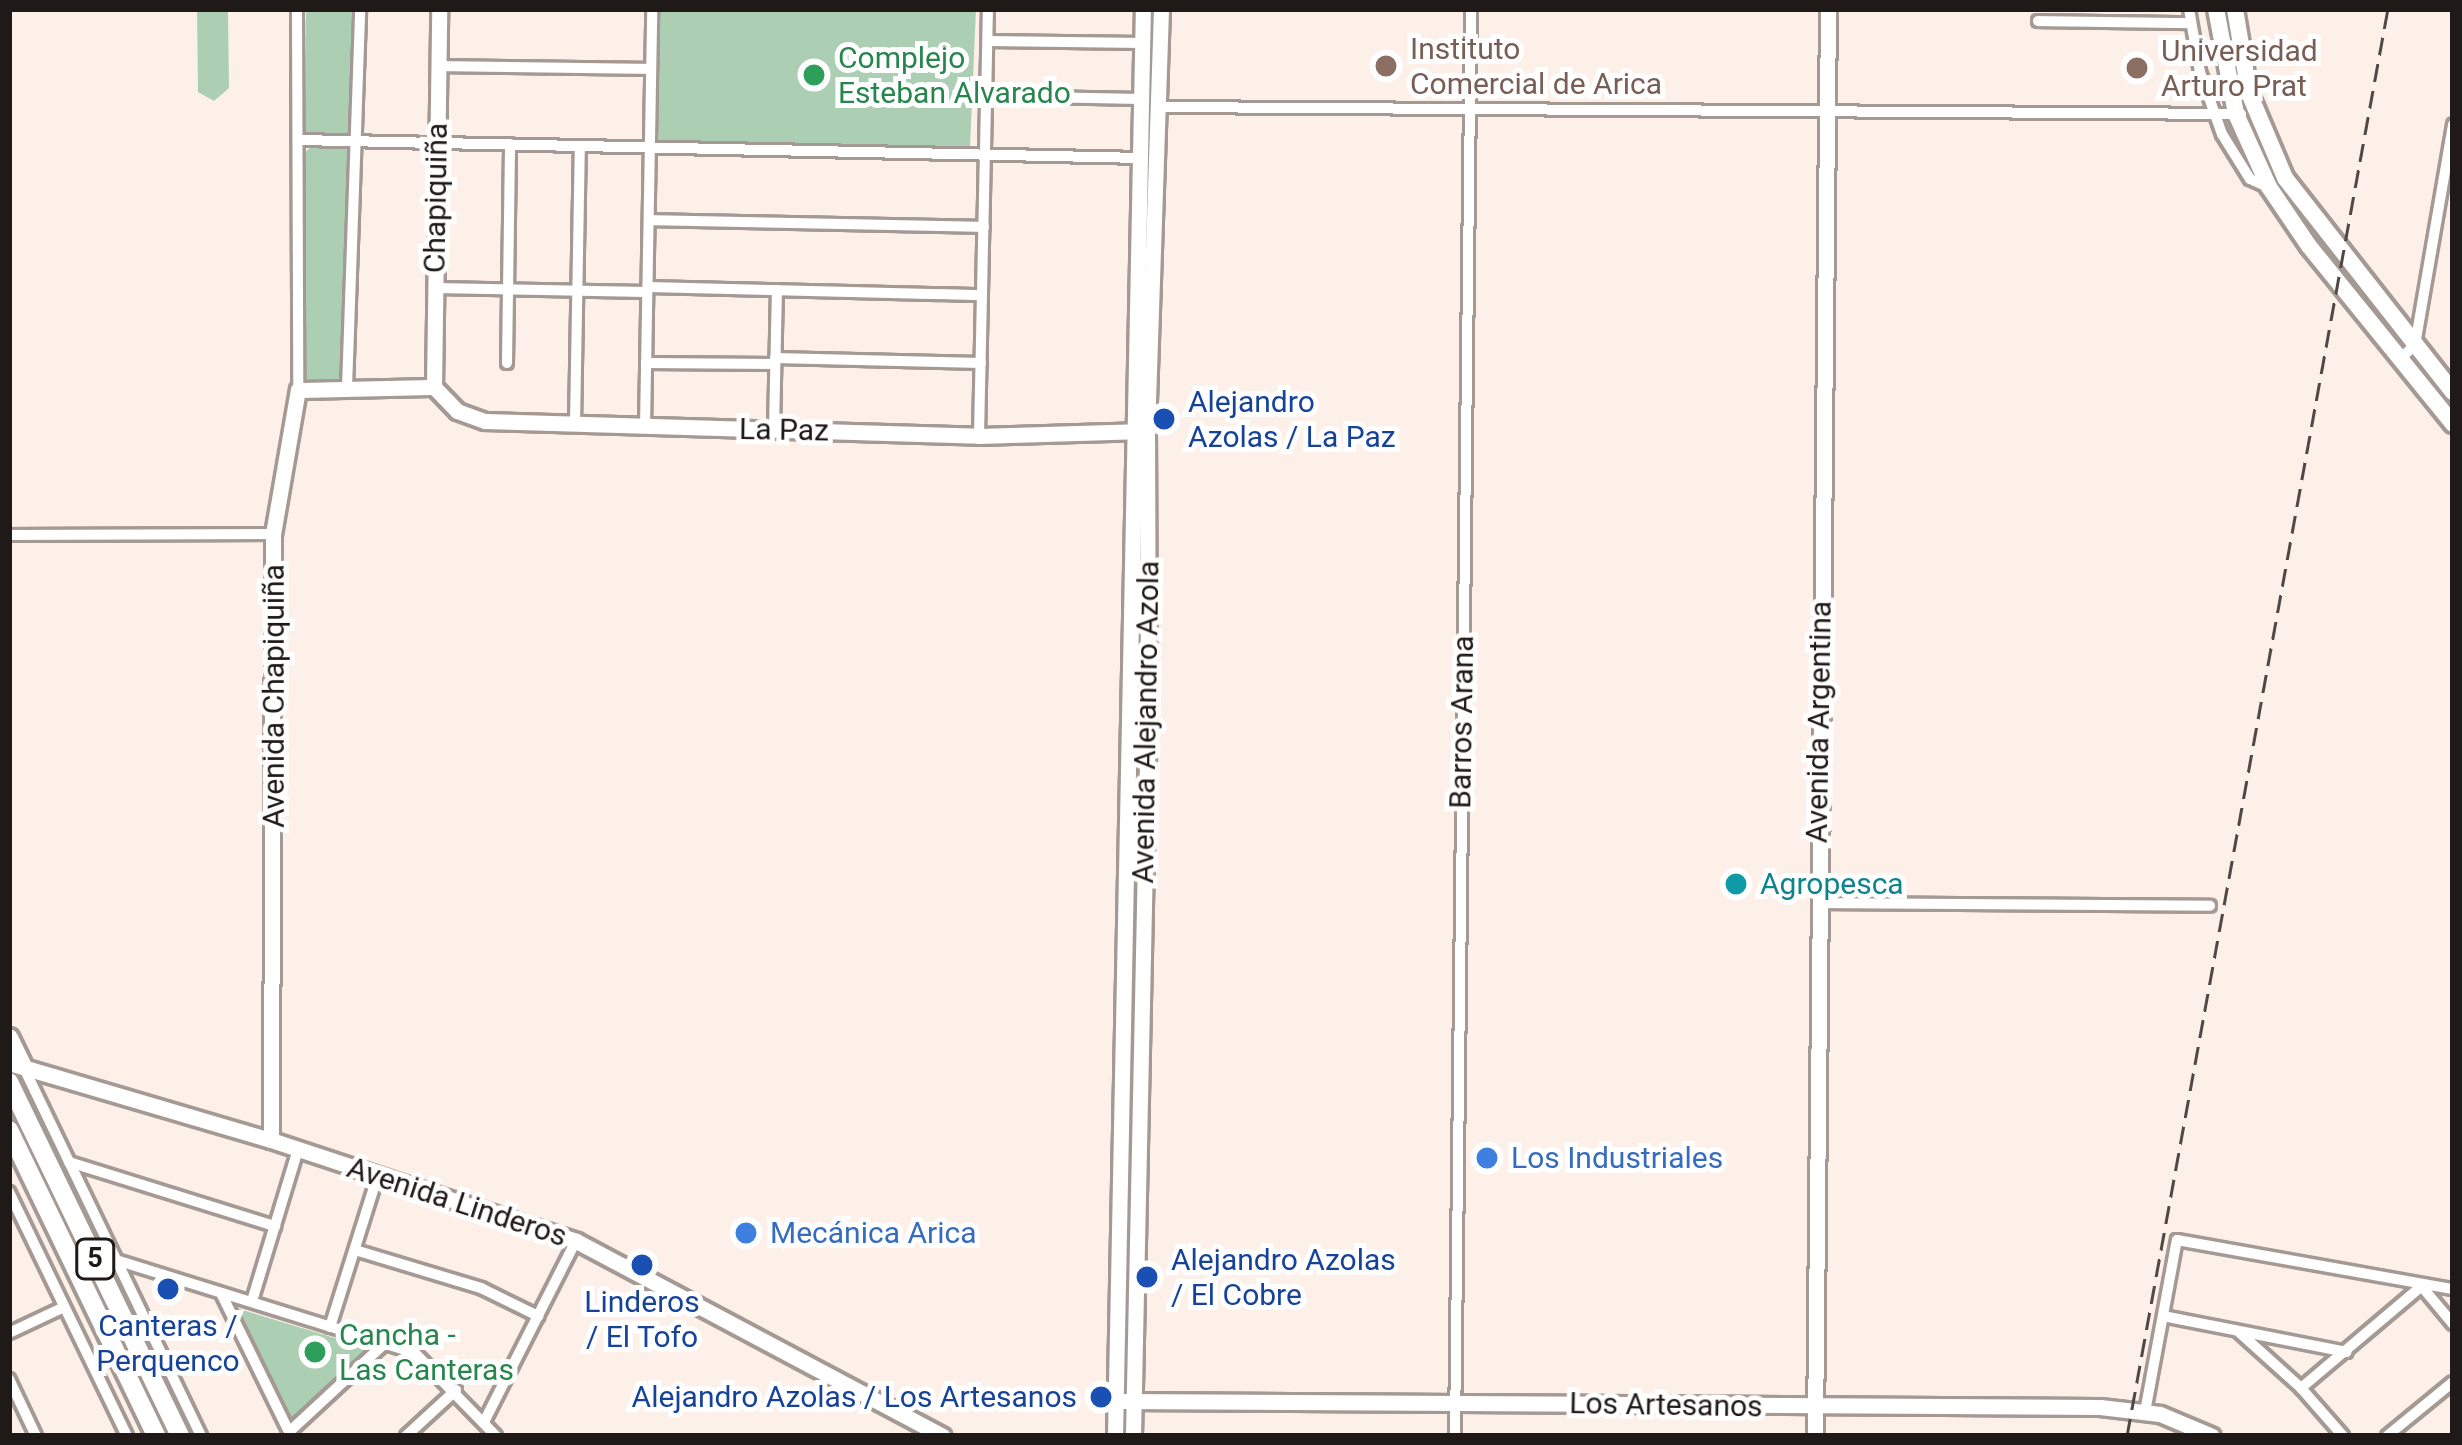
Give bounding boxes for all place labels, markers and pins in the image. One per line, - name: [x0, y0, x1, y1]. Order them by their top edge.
- place label: Instituto Comercial de Arica: [1410, 31, 1662, 101]
- place label: Universidad Arturo Prat: [2161, 33, 2318, 104]
- place label: Complejo Esteban Alvarado: [838, 40, 1071, 110]
- marker: Instituto Comercial de Arica: [1373, 53, 1399, 79]
- marker: Universidad Arturo Prat: [2124, 55, 2150, 81]
- marker: Complejo Esteban Alvarado: [801, 62, 827, 88]
- place label: Alejandro Azolas / La Paz: [1188, 384, 1396, 454]
- marker: Alejandro Azolas / La Paz: [1151, 406, 1177, 432]
- place label: Agropesca: [1760, 866, 1904, 902]
- marker: Agropesca: [1723, 871, 1749, 897]
- place label: Los Industriales: [1511, 1140, 1723, 1176]
- marker: Los Industriales: [1474, 1145, 1500, 1171]
- place label: Mecánica Arica: [770, 1215, 976, 1251]
- marker: Mecánica Arica: [733, 1220, 759, 1246]
- place label: Alejandro Azolas / El Cobre: [1171, 1242, 1396, 1312]
- marker: Linderos / El Tofo: [629, 1252, 655, 1278]
- marker: Alejandro Azolas / El Cobre: [1134, 1264, 1160, 1290]
- marker: Canteras / Perquenco: [155, 1276, 181, 1302]
- place label: Linderos / El Tofo: [584, 1284, 700, 1354]
- place label: Canteras / Perquenco: [96, 1308, 240, 1378]
- place label: Cancha - Las Canteras: [339, 1317, 514, 1388]
- marker: Cancha - Las Canteras: [302, 1339, 328, 1365]
- place label: Alejandro Azolas / Los Artesanos: [632, 1379, 1077, 1415]
- marker: Alejandro Azolas / Los Artesanos: [1088, 1384, 1114, 1410]

